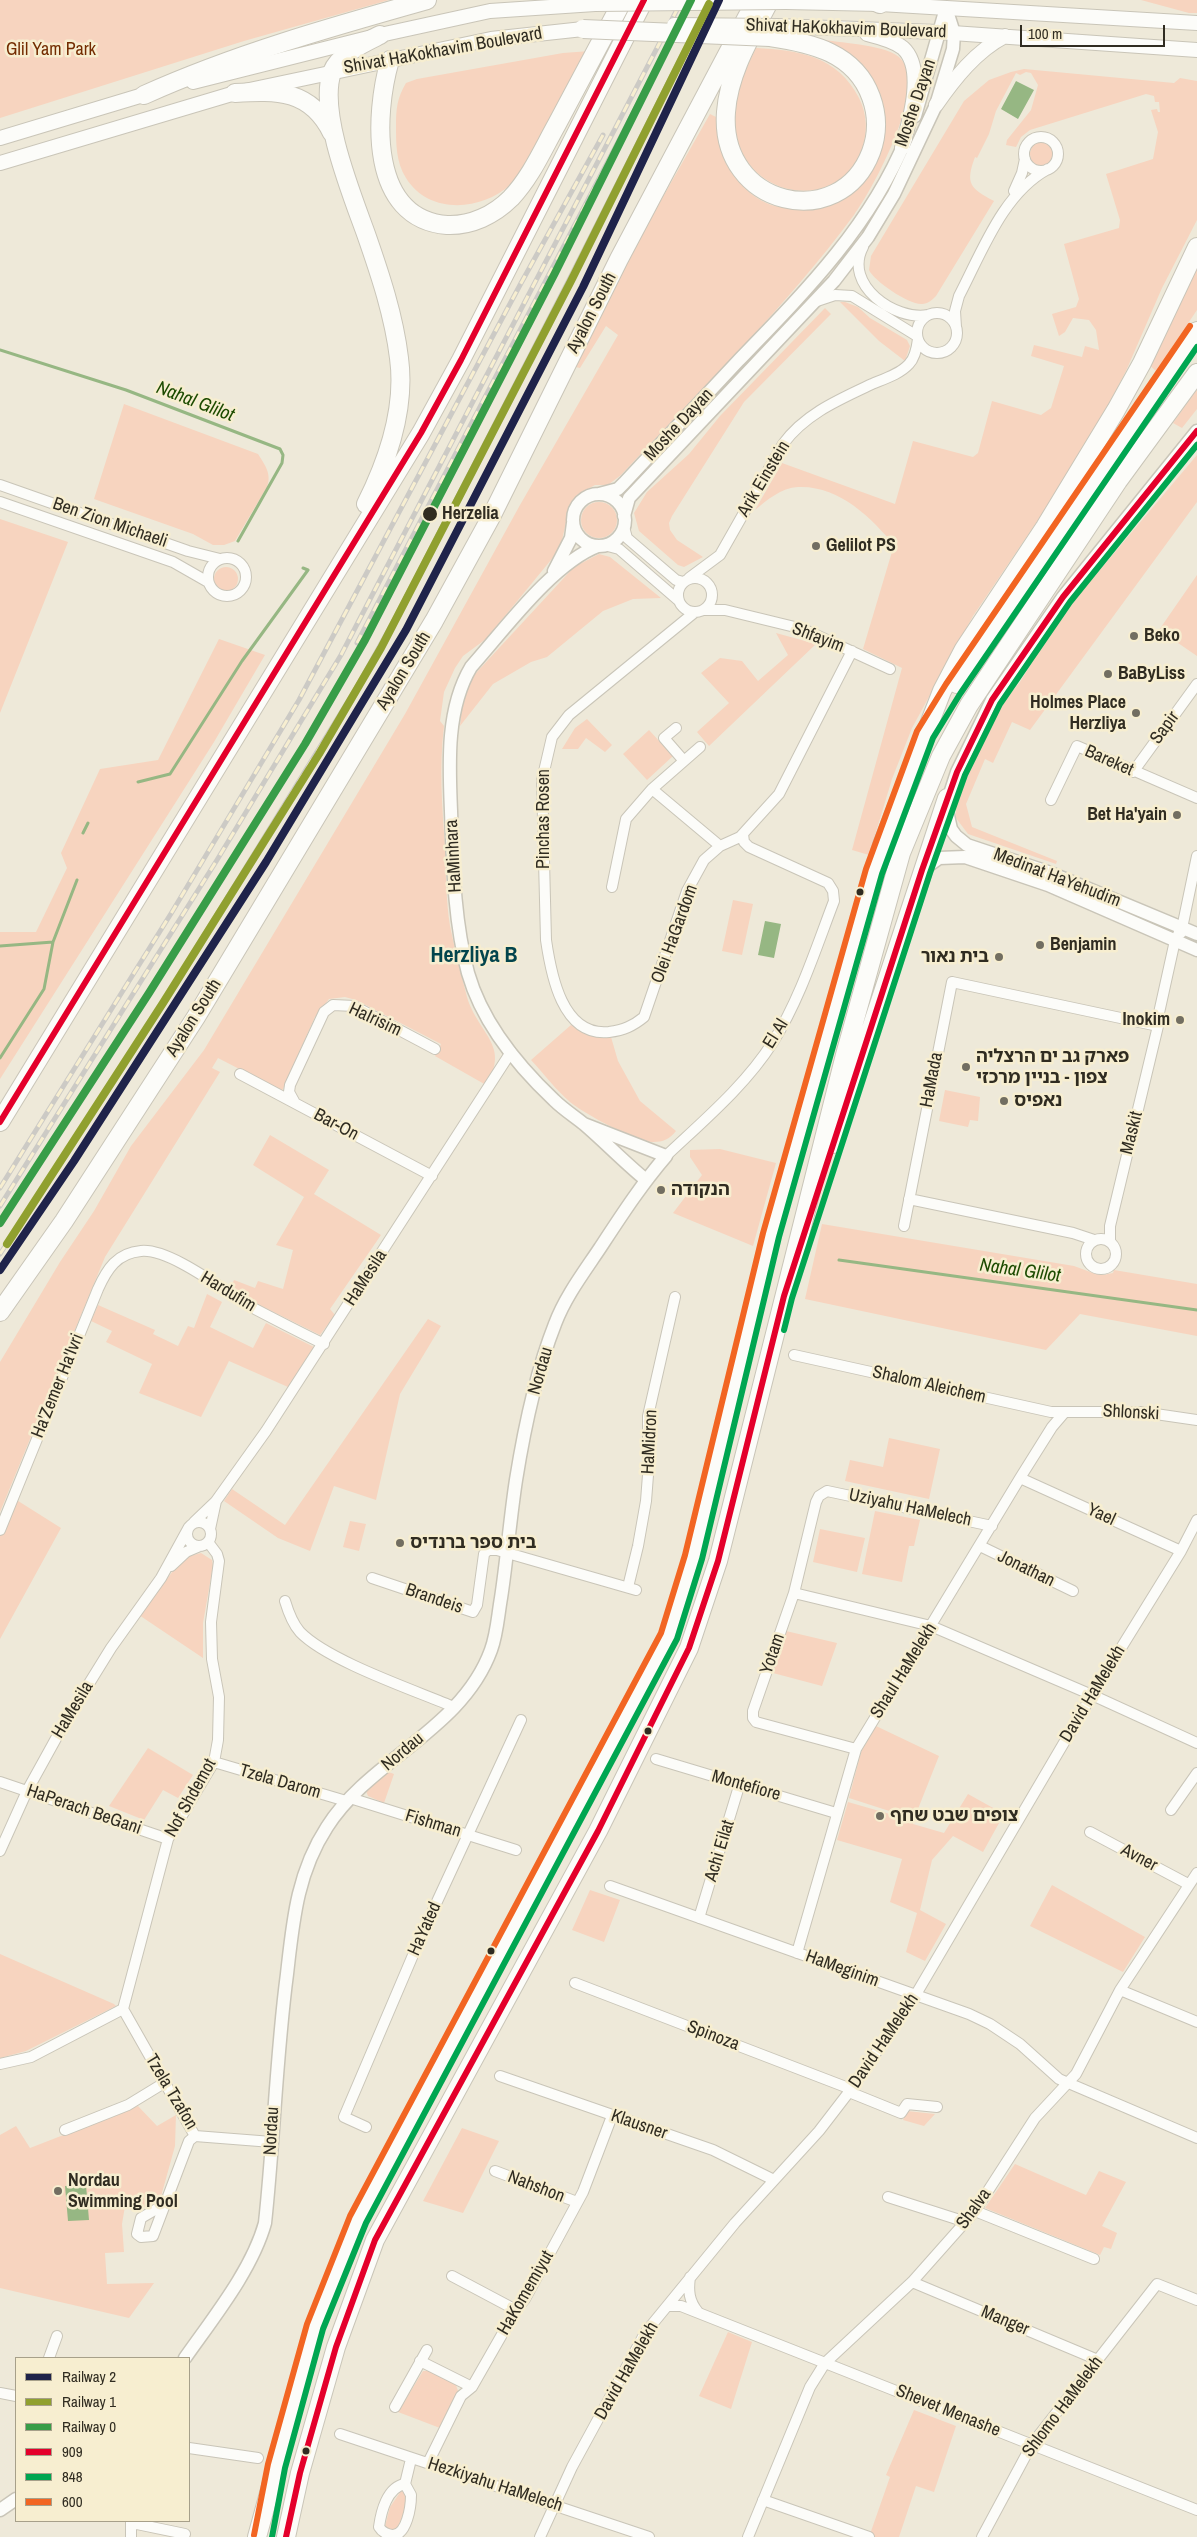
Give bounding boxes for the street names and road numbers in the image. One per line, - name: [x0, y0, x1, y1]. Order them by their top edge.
- street label: Shivat HaKokhavim Boulevard: [745, 15, 947, 43]
- street label: Shivat HaKokhavim Boulevard: [342, 23, 544, 79]
- street label: Moshe Dayan: [891, 56, 941, 150]
- street label: Ayalon South: [563, 269, 621, 357]
- street label: Moshe Dayan: [640, 384, 718, 466]
- street label: Arik Einstein: [733, 437, 795, 521]
- street label: Ben Zion Michaeli: [50, 493, 170, 553]
- street label: Shfayim: [789, 618, 847, 658]
- street label: Ayalon South: [372, 628, 436, 714]
- street label: Sapir: [1146, 707, 1184, 749]
- street label: Bareket: [1081, 741, 1137, 781]
- street label: Pinchas Rosen: [533, 769, 555, 869]
- street label: HaMinhara: [441, 819, 467, 893]
- street label: Medinat HaYehudim: [990, 844, 1124, 912]
- street label: Olei HaGardom: [647, 882, 703, 986]
- street label: Ayalon South: [162, 975, 226, 1061]
- street label: HaIrisim: [345, 998, 405, 1042]
- street label: El Al: [759, 1015, 793, 1053]
- street label: HaMada: [916, 1051, 948, 1109]
- street label: Bar-On: [310, 1104, 362, 1146]
- street label: Maskit: [1116, 1109, 1148, 1157]
- street label: HaMesila: [340, 1246, 392, 1310]
- street label: Hardufim: [196, 1267, 260, 1317]
- street label: Ha'Zemer Ha'Ivri: [27, 1331, 89, 1441]
- street label: Nordau: [524, 1345, 558, 1397]
- street label: Shalom Aleichem: [870, 1361, 988, 1409]
- street label: Shlonski: [1102, 1401, 1160, 1425]
- street label: HaMidron: [638, 1409, 662, 1475]
- street label: Uziyahu HaMelech: [847, 1484, 973, 1532]
- street label: Yael: [1084, 1499, 1118, 1531]
- street label: Jonathan: [994, 1546, 1058, 1592]
- street label: Brandeis: [403, 1579, 465, 1619]
- street label: Shaul HaMelekh: [866, 1619, 942, 1723]
- street label: Yotam: [756, 1631, 790, 1677]
- street label: David HaMelekh: [1056, 1642, 1130, 1746]
- street label: HaMesila: [48, 1678, 98, 1742]
- street label: Nordau: [378, 1728, 428, 1776]
- street label: Nof Shdemot: [161, 1755, 221, 1841]
- street label: Tzela Darom: [237, 1760, 323, 1804]
- street label: Montefiore: [709, 1766, 783, 1806]
- street label: HaPerach BeGani: [24, 1780, 144, 1840]
- street label: Fishman: [402, 1805, 464, 1843]
- street label: Achi Eilat: [700, 1818, 740, 1884]
- street label: Avner: [1117, 1839, 1161, 1877]
- street label: HaYated: [404, 1899, 446, 1959]
- street label: HaMeginim: [802, 1946, 882, 1992]
- street label: David HaMelekh: [845, 1990, 923, 2092]
- street label: Spinoza: [684, 2016, 742, 2056]
- street label: Tzela Tzafon: [140, 2050, 202, 2134]
- street label: Klausner: [608, 2105, 670, 2145]
- street label: Nordau: [260, 2106, 284, 2156]
- street label: Nahshon: [505, 2166, 567, 2208]
- street label: Shalva: [952, 2184, 996, 2234]
- street label: HaKomemiyut: [493, 2247, 559, 2339]
- street label: Manger: [978, 2301, 1032, 2341]
- street label: David HaMelekh: [590, 2318, 664, 2424]
- street label: Shlomo HaMelekh: [1018, 2352, 1108, 2462]
- street label: Shevet Menashe: [893, 2380, 1003, 2442]
- street label: Hezkiyahu HaMelech: [425, 2453, 565, 2517]

